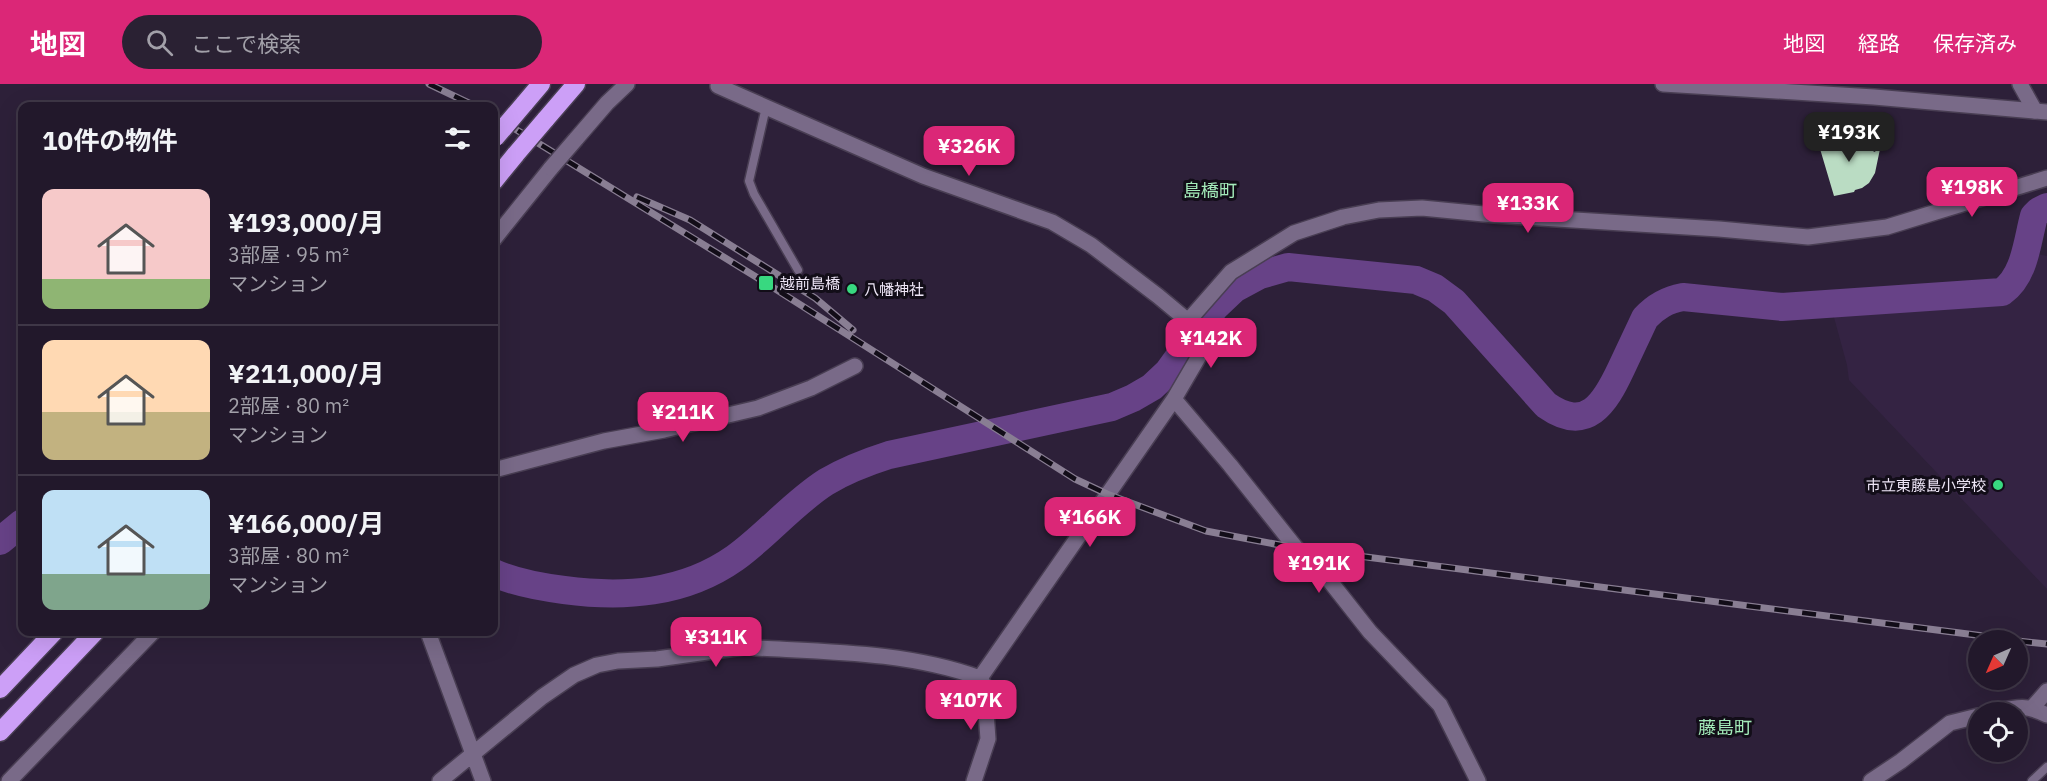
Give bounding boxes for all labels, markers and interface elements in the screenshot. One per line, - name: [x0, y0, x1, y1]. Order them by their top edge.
- search box: [122, 15, 542, 69]
- text: 地図: [30, 25, 86, 62]
- icon: search: [143, 26, 176, 59]
- text: ここで検索: [191, 29, 301, 58]
- text: 地図: [1783, 29, 1825, 57]
- text: 経路: [1858, 29, 1900, 57]
- text: 保存済み: [1933, 29, 2017, 57]
- pin: ¥193K: [1807, 112, 1891, 163]
- text: ¥193K: [1818, 118, 1880, 145]
- icon: filters: [441, 122, 474, 155]
- text: 10件の物件: [42, 123, 177, 157]
- pin: ¥326K: [927, 126, 1011, 177]
- text: ¥326K: [938, 132, 1000, 159]
- pin: ¥198K: [1930, 167, 2014, 218]
- text: ¥198K: [1941, 173, 2003, 200]
- district label: 島橋町: [1183, 179, 1237, 202]
- pin: ¥133K: [1486, 183, 1570, 234]
- text: ¥133K: [1497, 189, 1559, 216]
- text: ¥193,000/月: [228, 205, 385, 239]
- icon: home: [90, 213, 162, 285]
- text: 3部屋 · 95 m²: [228, 241, 349, 268]
- text: マンション: [228, 270, 328, 297]
- marker: 越前島橋: [757, 274, 775, 292]
- place label: 越前島橋: [779, 274, 840, 293]
- place label: 八幡神社: [864, 280, 924, 299]
- marker: 八幡神社: [845, 282, 859, 296]
- pin: ¥142K: [1169, 318, 1253, 369]
- text: ¥142K: [1180, 324, 1242, 351]
- text: ¥211,000/月: [228, 356, 385, 390]
- icon: home: [90, 364, 162, 436]
- text: 2部屋 · 80 m²: [228, 392, 349, 419]
- pin: ¥211K: [641, 392, 725, 443]
- text: ¥211K: [652, 398, 714, 425]
- text: マンション: [228, 421, 328, 448]
- place label: 市立東藤島小学校: [1866, 476, 1986, 495]
- marker: 市立東藤島小学校: [1991, 478, 2005, 492]
- pin: ¥166K: [1048, 497, 1132, 548]
- text: ¥166K: [1059, 503, 1121, 530]
- text: ¥166,000/月: [228, 506, 385, 540]
- icon: home: [90, 514, 162, 586]
- text: 3部屋 · 80 m²: [228, 542, 349, 569]
- pin: ¥191K: [1277, 543, 1361, 594]
- text: ¥191K: [1288, 549, 1350, 576]
- text: マンション: [228, 571, 328, 598]
- pin: ¥311K: [674, 617, 758, 668]
- text: ¥311K: [685, 623, 747, 650]
- north arrow: [1968, 630, 2028, 690]
- map controls: [1968, 630, 2028, 762]
- pin: ¥107K: [929, 680, 1013, 731]
- text: ¥107K: [940, 686, 1002, 713]
- button: locate: [1968, 702, 2028, 762]
- district label: 藤島町: [1698, 716, 1752, 739]

